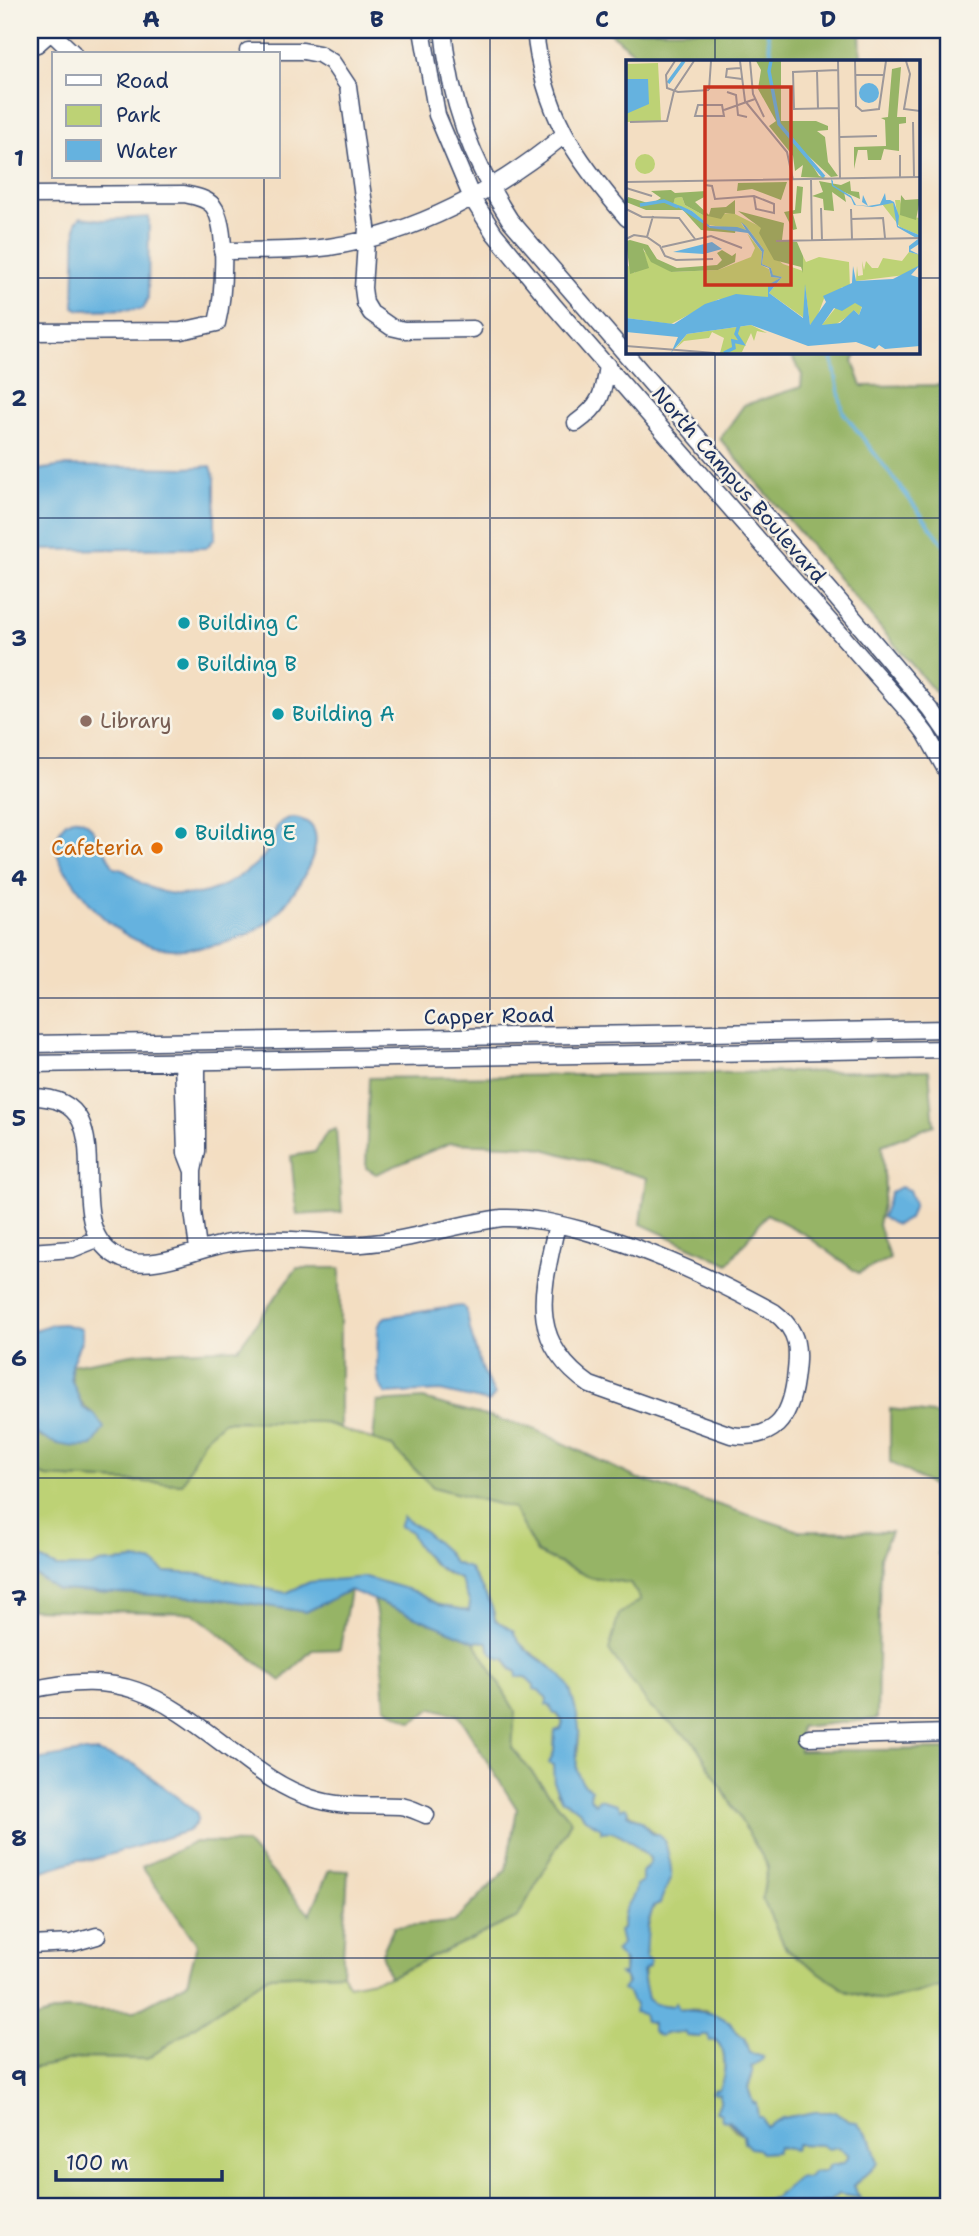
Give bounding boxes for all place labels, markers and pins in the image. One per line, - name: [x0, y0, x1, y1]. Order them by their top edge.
- place label: Building C: [198, 609, 299, 637]
- marker: Building C: [176, 615, 192, 631]
- place label: Building B: [197, 650, 297, 678]
- marker: Building B: [175, 656, 191, 672]
- place label: Building A: [292, 700, 395, 728]
- marker: Building A: [270, 706, 286, 722]
- place label: Library: [100, 707, 172, 735]
- marker: Library: [78, 713, 94, 729]
- place label: Building E: [195, 819, 296, 847]
- marker: Building E: [173, 825, 189, 841]
- place label: Cafeteria: [51, 834, 143, 862]
- marker: Cafeteria: [149, 840, 165, 856]

